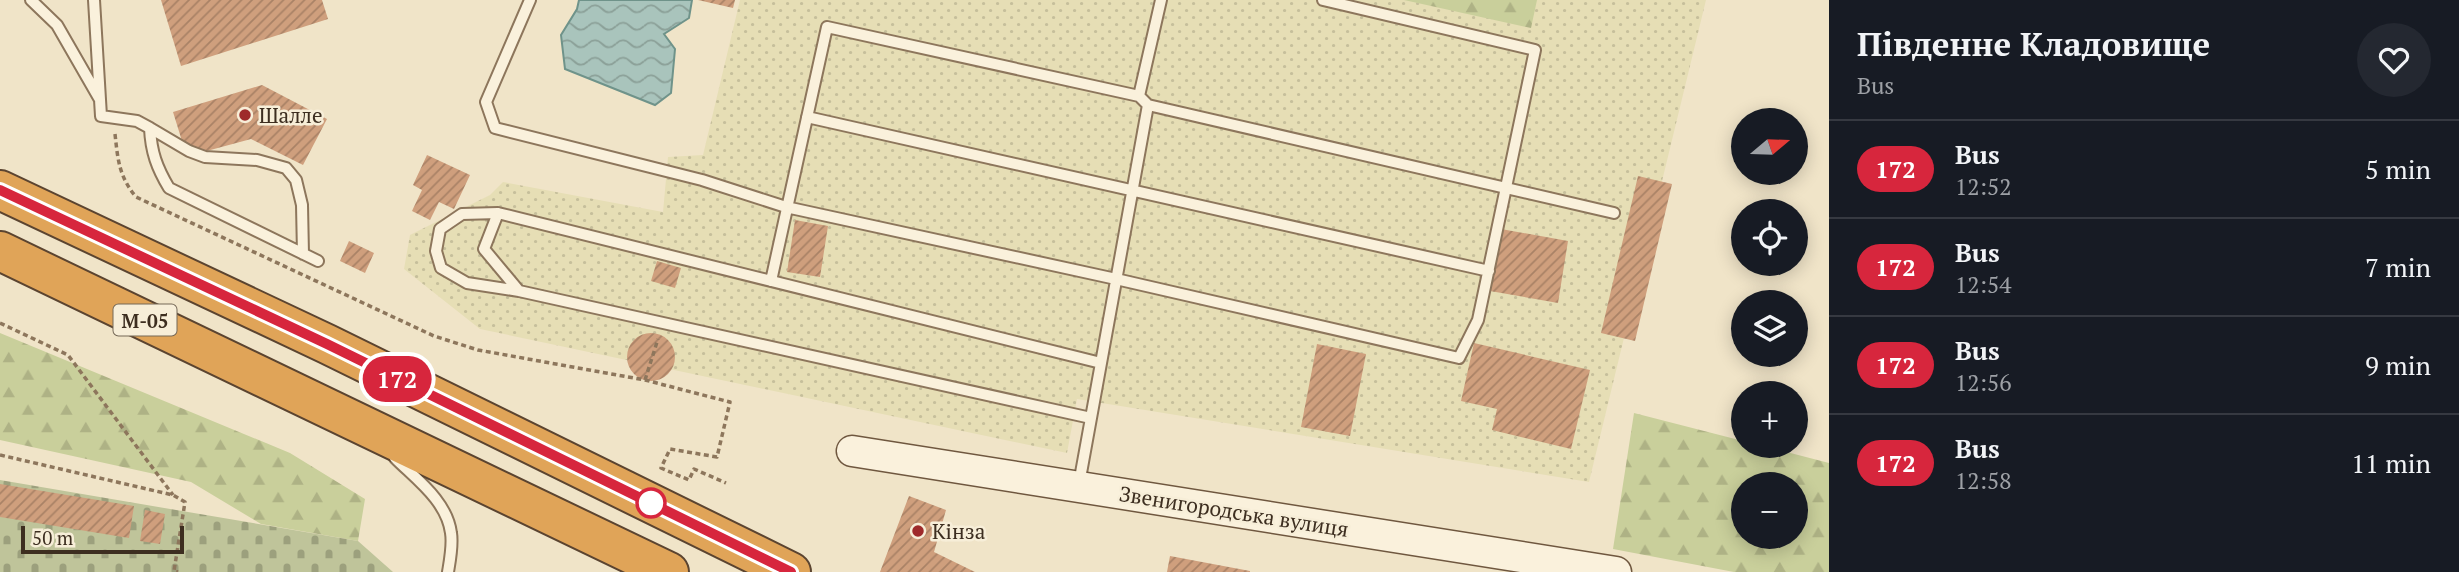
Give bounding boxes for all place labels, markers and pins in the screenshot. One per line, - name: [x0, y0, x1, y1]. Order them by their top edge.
- place label: Шалле: [259, 101, 323, 129]
- marker: Шалле: [237, 107, 253, 123]
- unlabelled marker: [636, 488, 666, 518]
- place label: Кінза: [932, 517, 986, 545]
- marker: Кінза: [910, 523, 926, 539]

